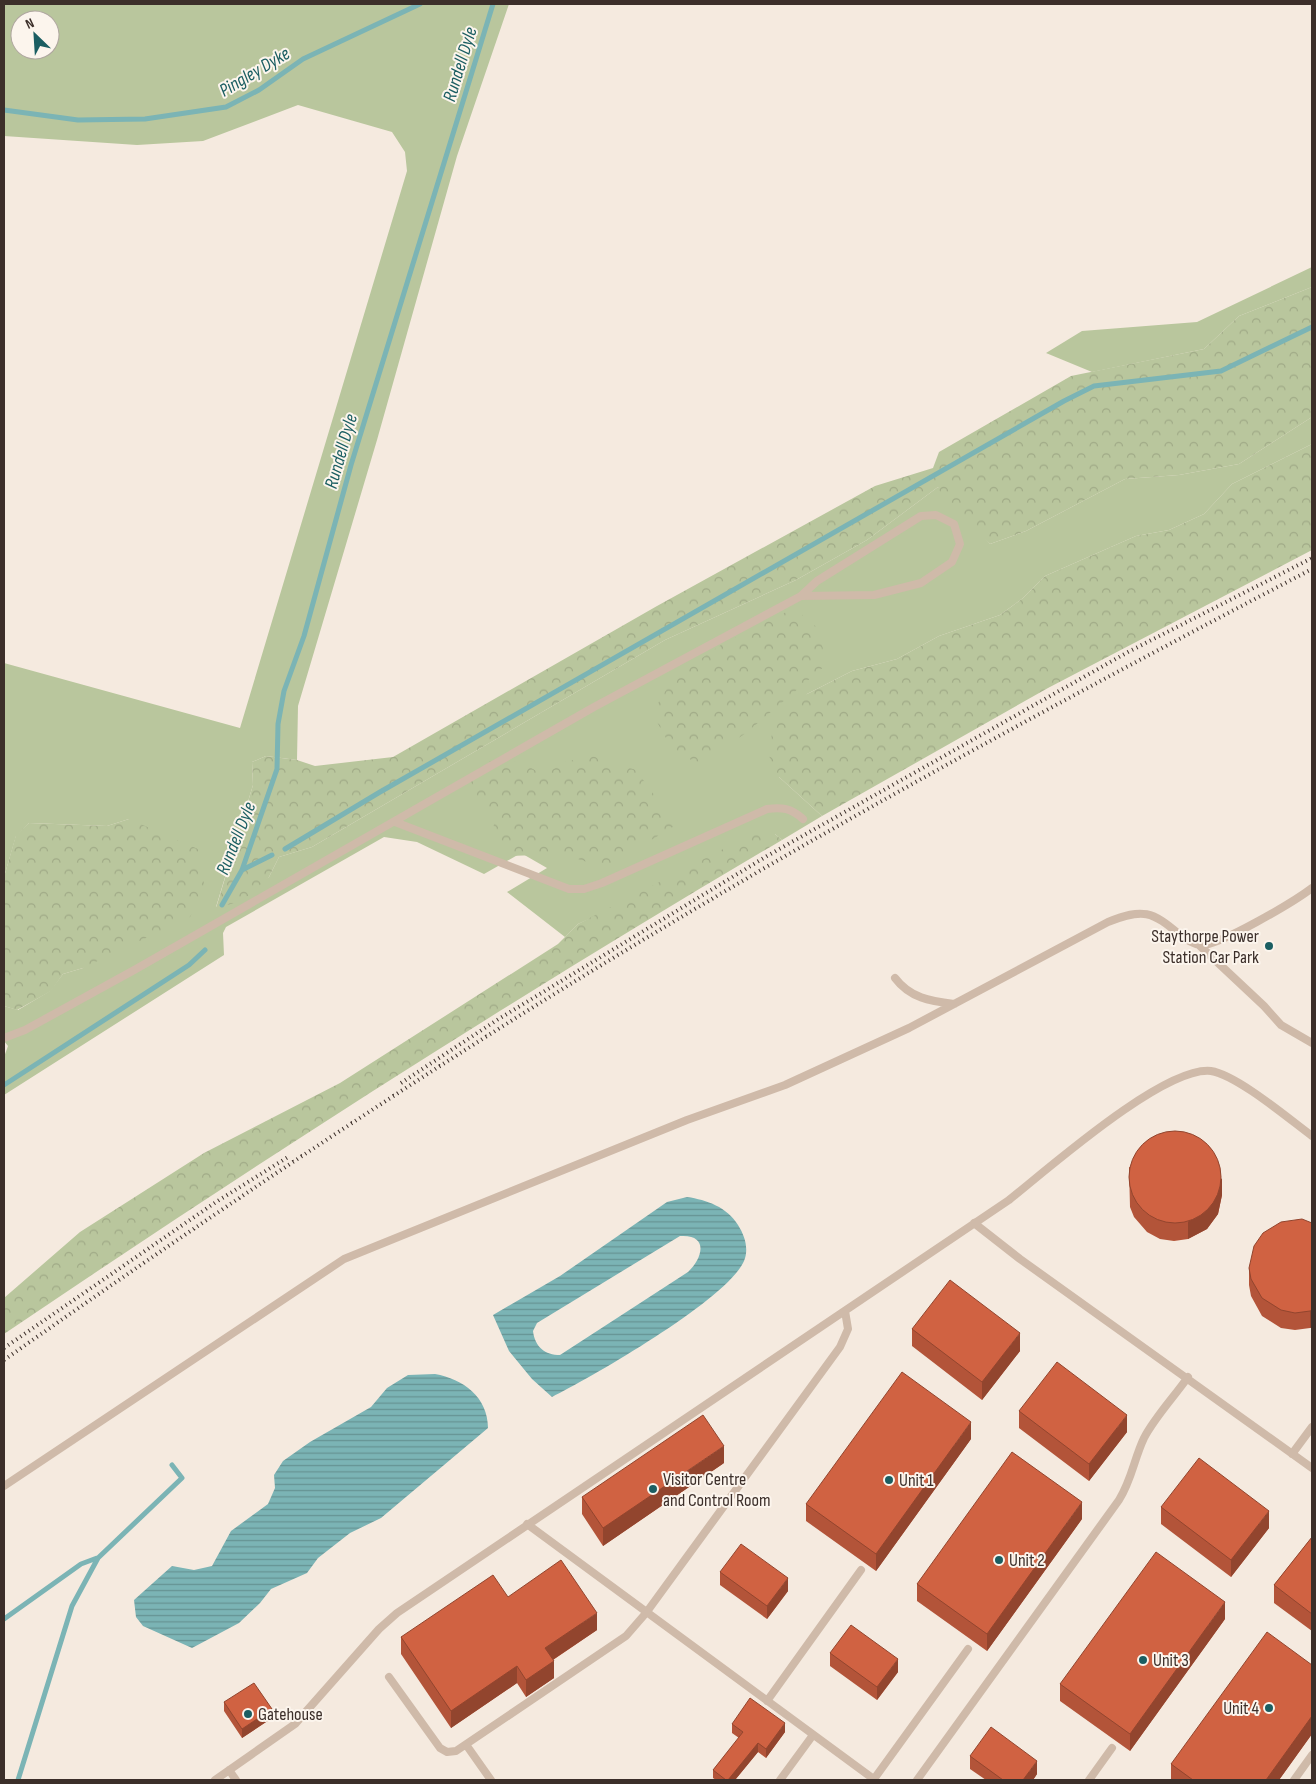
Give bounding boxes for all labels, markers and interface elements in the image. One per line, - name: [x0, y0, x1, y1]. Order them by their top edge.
- north arrow: [10, 10, 60, 60]
- text: N: [23, 14, 37, 33]
- water label: Rundell Dyle: [438, 24, 483, 104]
- water label: Pingley Dyke: [215, 42, 295, 102]
- water label: Rundell Dyle: [320, 411, 363, 491]
- water label: Rundell Dyle: [211, 798, 262, 878]
- place label: Staythorpe Power Station Car Park: [1151, 926, 1259, 968]
- marker: Staythorpe Power Station Car Park: [1263, 940, 1275, 952]
- place label: Visitor Centre and Control Room: [663, 1469, 771, 1511]
- place label: Unit 1: [899, 1470, 934, 1491]
- marker: Unit 1: [883, 1474, 895, 1486]
- marker: Visitor Centre and Control Room: [647, 1483, 659, 1495]
- place label: Unit 2: [1009, 1550, 1045, 1571]
- marker: Unit 2: [993, 1554, 1005, 1566]
- place label: Unit 3: [1153, 1650, 1189, 1671]
- marker: Unit 3: [1137, 1654, 1149, 1666]
- place label: Unit 4: [1223, 1698, 1259, 1719]
- marker: Unit 4: [1263, 1702, 1275, 1714]
- place label: Gatehouse: [258, 1704, 323, 1725]
- marker: Gatehouse: [242, 1708, 254, 1720]

